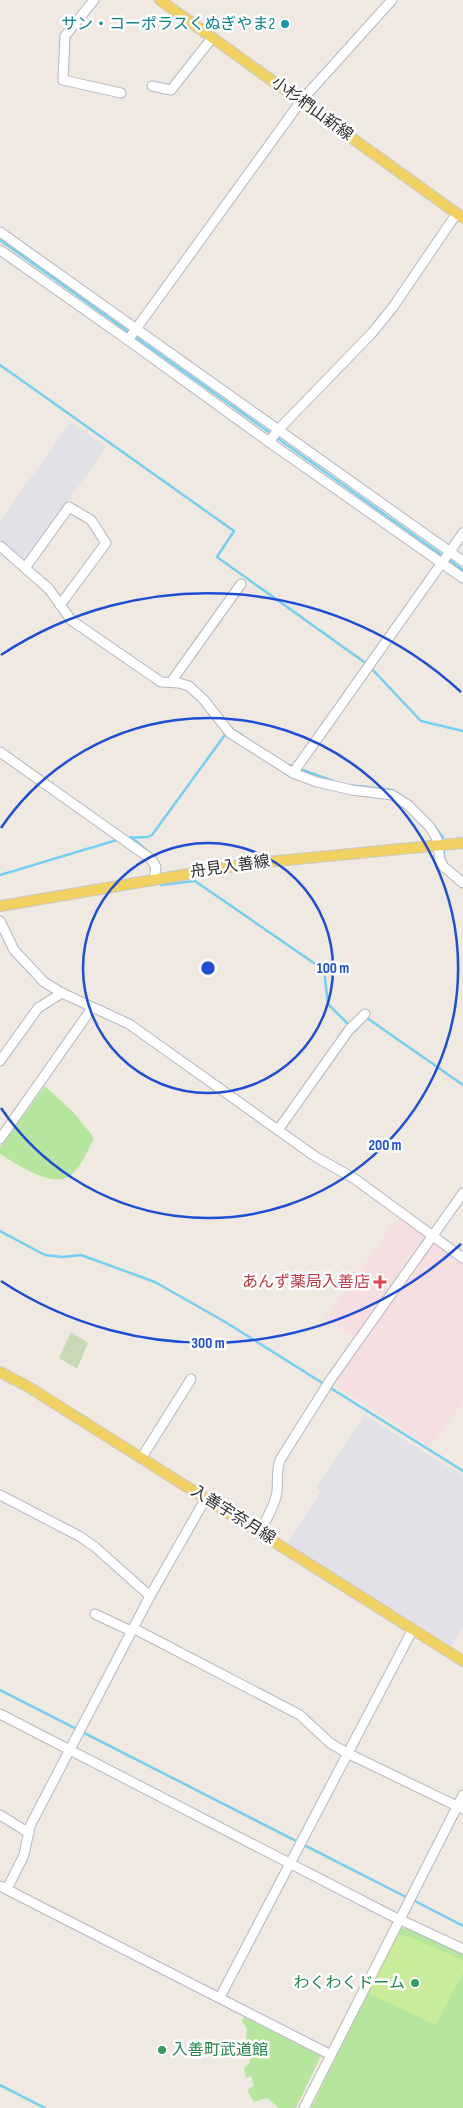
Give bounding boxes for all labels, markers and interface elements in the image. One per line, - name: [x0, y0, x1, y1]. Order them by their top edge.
- place label: サン・コーポラスくぬぎやま2: [61, 15, 275, 34]
- marker: サン・コーポラスくぬぎやま2: [279, 18, 291, 30]
- street label: 小杉椚山新線: [268, 73, 356, 145]
- street label: 舟見入善線: [189, 852, 271, 882]
- centre of rings: [199, 959, 217, 977]
- text: 100 m: [317, 959, 349, 978]
- text: 200 m: [368, 1136, 402, 1155]
- place label: あんず薬局入善店: [242, 1273, 370, 1292]
- marker: あんず薬局入善店: [374, 1276, 386, 1288]
- text: 300 m: [191, 1334, 225, 1353]
- street label: 入善宇奈月線: [187, 1482, 279, 1548]
- place label: わくわくドーム: [293, 1974, 405, 1993]
- marker: わくわくドーム: [409, 1977, 421, 1989]
- place label: 入善町武道館: [172, 2041, 268, 2060]
- marker: 入善町武道館: [156, 2044, 168, 2056]

